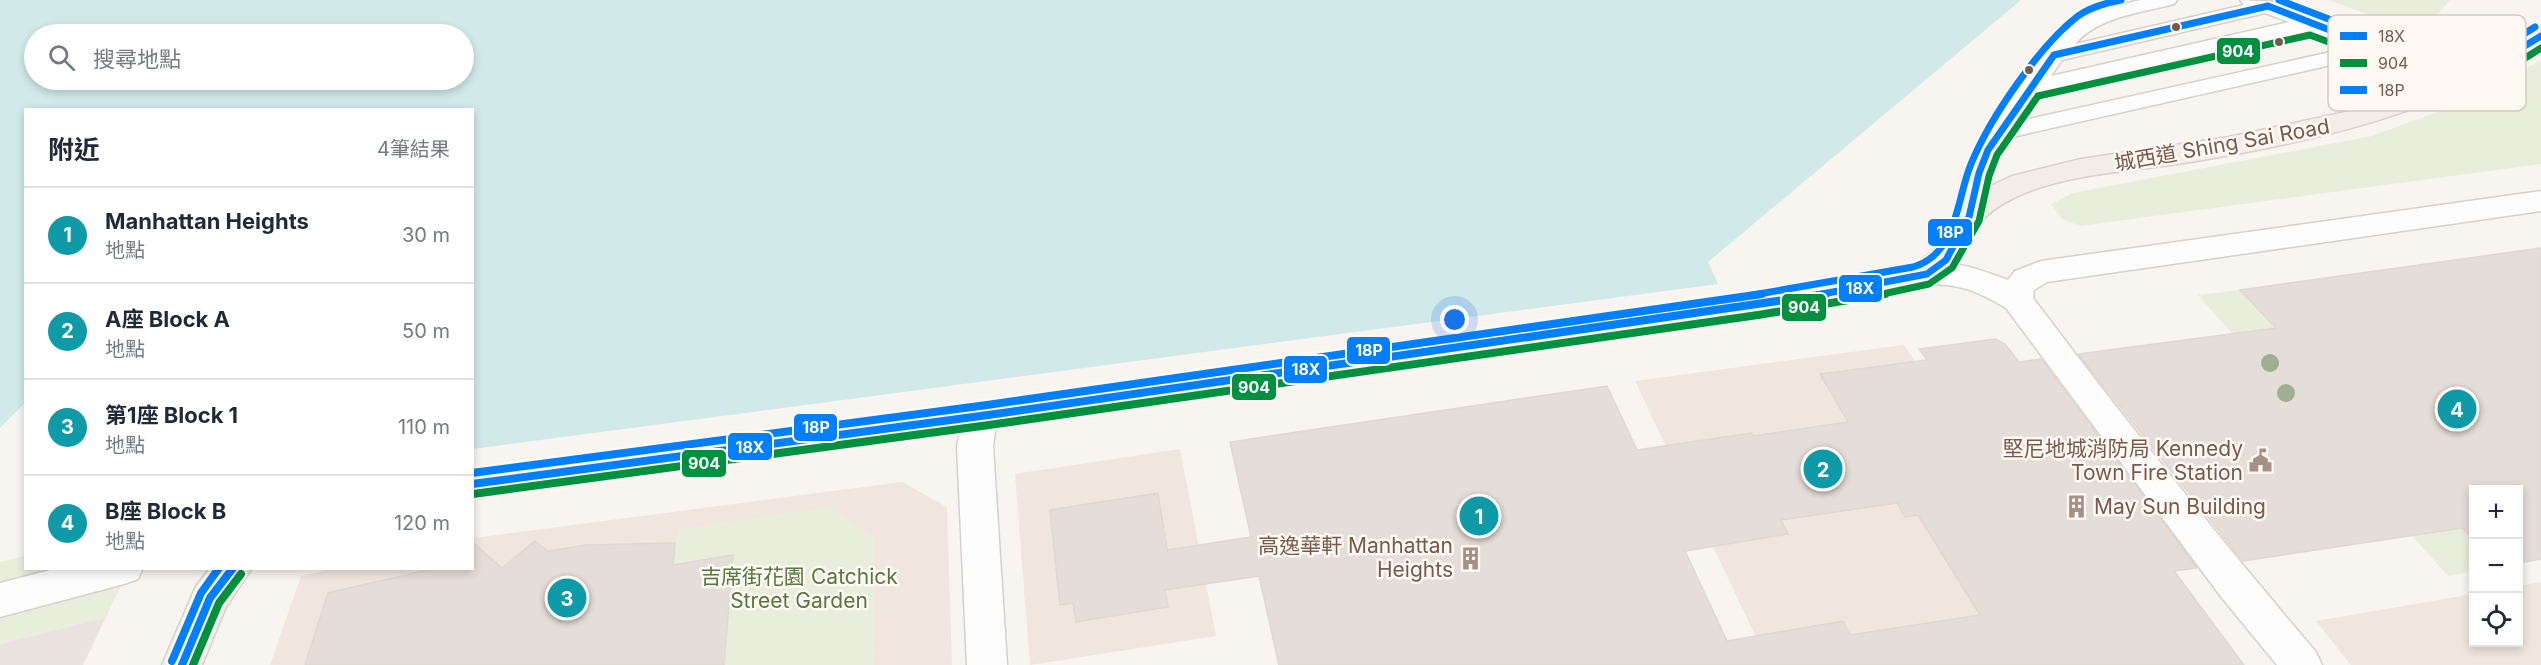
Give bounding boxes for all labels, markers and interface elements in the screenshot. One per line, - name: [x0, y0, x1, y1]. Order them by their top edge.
- legend: [2328, 15, 2526, 111]
- unlabelled marker: [2170, 21, 2182, 33]
- search box: [24, 24, 474, 90]
- text: 18X: [2378, 26, 2405, 46]
- unlabelled marker: [2273, 36, 2285, 48]
- line badge: 904: [2216, 37, 2261, 65]
- icon: search: [45, 41, 78, 74]
- text: 904: [2222, 41, 2254, 61]
- text: 搜尋地點: [93, 46, 181, 72]
- text: 904: [2378, 53, 2408, 73]
- unlabelled marker: [2023, 64, 2035, 76]
- text: 18P: [2378, 80, 2405, 100]
- street label: 城西道 Shing Sai Road: [2112, 113, 2331, 176]
- text: 附近: [48, 134, 100, 165]
- text: 4筆結果: [377, 137, 450, 161]
- text: Manhattan Heights: [105, 208, 309, 234]
- line badge: 18P: [1927, 218, 1973, 247]
- text: 18P: [1936, 222, 1964, 242]
- text: 1: [63, 223, 72, 247]
- text: 30 m: [402, 223, 450, 247]
- text: 地點: [105, 238, 145, 262]
- line badge: 18X: [1838, 274, 1883, 303]
- text: 18X: [1846, 278, 1875, 298]
- line badge: 904: [1781, 293, 1827, 322]
- text: 904: [1788, 297, 1820, 317]
- your location: [1440, 305, 1469, 334]
- text: A座 Block A: [105, 306, 230, 332]
- text: 2: [61, 319, 74, 343]
- text: 50 m: [402, 319, 450, 343]
- line badge: 18P: [1346, 336, 1391, 365]
- text: 地點: [105, 337, 145, 361]
- text: 18P: [1355, 340, 1383, 360]
- line badge: 18X: [1283, 355, 1328, 384]
- text: 18X: [1292, 359, 1321, 379]
- line badge: 904: [1231, 373, 1277, 401]
- text: 904: [1238, 377, 1270, 397]
- pin: 4: [2438, 386, 2476, 432]
- text: 第1座 Block 1: [105, 402, 238, 428]
- line badge: 18P: [793, 413, 838, 442]
- text: 3: [61, 415, 74, 439]
- text: 110 m: [398, 415, 450, 439]
- text: 18P: [802, 417, 830, 437]
- line badge: 18X: [727, 432, 773, 461]
- text: 地點: [105, 433, 145, 457]
- place label: 堅尼地城消防局 Kennedy Town Fire Station: [2003, 436, 2243, 485]
- text: 18X: [736, 437, 765, 457]
- pin: 2: [1804, 446, 1842, 492]
- public building icon: 堅尼地城消防局 Kennedy Town Fire Station: [2248, 448, 2274, 474]
- line badge: 904: [681, 449, 727, 478]
- text: 904: [688, 453, 720, 473]
- map controls: [2469, 485, 2523, 647]
- button: +: [2469, 485, 2523, 539]
- pin: 1: [1460, 494, 1498, 538]
- building icon: May Sun Building: [2063, 494, 2089, 520]
- place label: May Sun Building: [2094, 494, 2266, 519]
- text: B座 Block B: [105, 498, 226, 524]
- text: 4: [61, 511, 74, 535]
- text: 120 m: [394, 511, 450, 535]
- text: 地點: [105, 529, 145, 553]
- place label: 高逸華軒 Manhattan Heights: [1258, 533, 1453, 582]
- button: −: [2469, 539, 2523, 593]
- building icon: 高逸華軒 Manhattan Heights: [1458, 545, 1484, 571]
- park label: 吉席街花園 Catchick Street Garden: [700, 564, 898, 613]
- pin: 3: [548, 576, 586, 620]
- button: locate: [2469, 593, 2523, 647]

